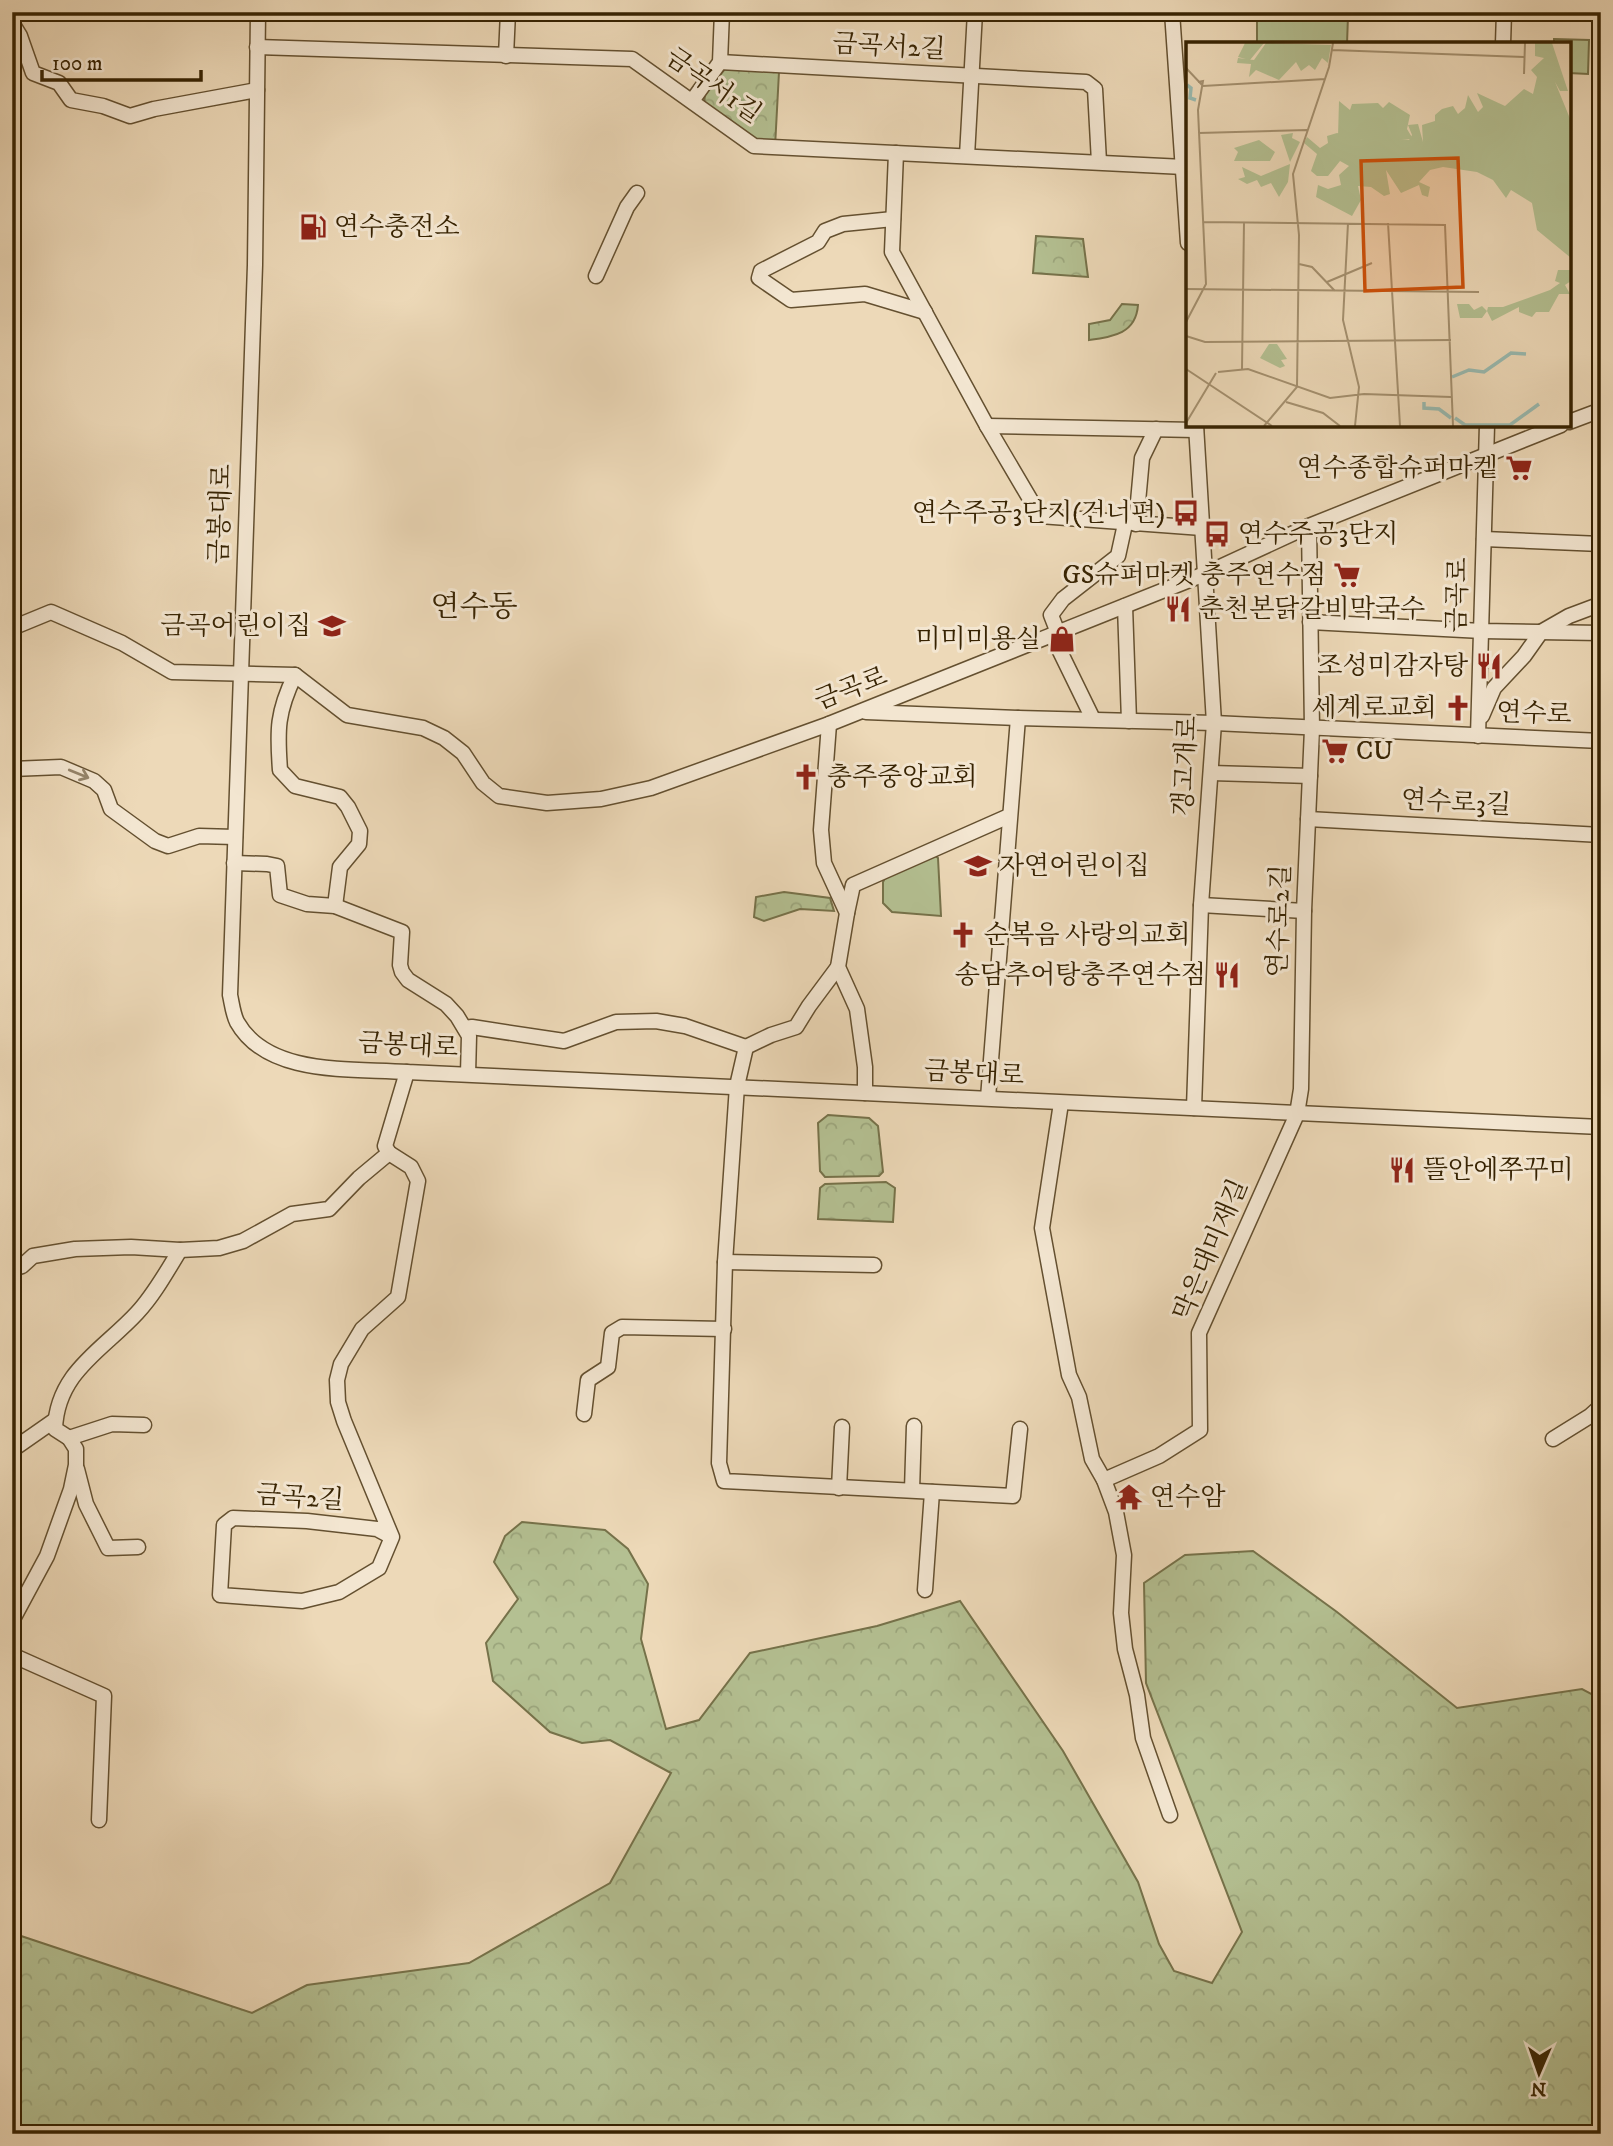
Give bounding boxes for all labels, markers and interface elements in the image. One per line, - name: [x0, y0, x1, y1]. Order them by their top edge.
- street label: 금곡서2길: [832, 28, 946, 66]
- scale bar: [42, 38, 201, 82]
- street label: 금곡서1길: [658, 41, 768, 131]
- inset map: [1186, 42, 1571, 427]
- text: 100 m: [52, 51, 103, 77]
- place label: 연수충전소: [334, 211, 460, 244]
- fuel station icon: 연수충전소: [298, 212, 328, 242]
- place label: 연수종합슈퍼마켙: [1297, 452, 1498, 485]
- supermarket icon: 연수종합슈퍼마켙: [1504, 453, 1534, 483]
- street label: 금봉대로: [203, 463, 239, 565]
- place label: 연수주공3단지(건너편): [912, 497, 1165, 530]
- bus stop icon: 연수주공3단지(건너편): [1171, 498, 1201, 528]
- place label: 연수주공3단지: [1238, 518, 1398, 551]
- bus stop icon: 연수주공3단지: [1202, 519, 1232, 549]
- street label: 금곡로: [1441, 557, 1475, 633]
- place label: GS슈퍼마켓 충주연수점: [1063, 559, 1326, 592]
- supermarket icon: GS슈퍼마켓 충주연수점: [1332, 560, 1362, 590]
- district label: 연수동: [431, 589, 517, 626]
- place label: 춘천본닭갈비막국수: [1199, 593, 1425, 626]
- restaurant icon: 춘천본닭갈비막국수: [1163, 594, 1193, 624]
- place label: 금곡어린이집: [160, 610, 311, 643]
- school or university icon: 금곡어린이집: [317, 611, 347, 641]
- place label: 미미미용실: [915, 623, 1041, 656]
- shop icon: 미미미용실: [1047, 624, 1077, 654]
- place label: 조성미감자탕: [1317, 650, 1468, 683]
- restaurant icon: 조성미감자탕: [1474, 651, 1504, 681]
- street label: 금곡로: [810, 660, 892, 718]
- place label: 세계로교회: [1311, 692, 1437, 725]
- church icon: 세계로교회: [1443, 693, 1473, 723]
- street label: 연수로: [1496, 696, 1572, 732]
- street label: 갱고개로: [1167, 715, 1205, 817]
- place label: CU: [1356, 735, 1393, 768]
- supermarket icon: CU: [1320, 736, 1350, 766]
- place label: 충주중앙교회: [827, 761, 978, 794]
- church icon: 충주중앙교회: [791, 762, 821, 792]
- one-way arrow: [68, 769, 89, 782]
- street label: 연수로3길: [1400, 784, 1512, 822]
- place label: 자연어린이집: [999, 850, 1150, 883]
- school or university icon: 자연어린이집: [963, 851, 993, 881]
- street label: 연수로2길: [1262, 864, 1298, 978]
- place label: 순복음 사랑의교회: [984, 919, 1191, 952]
- church icon: 순복음 사랑의교회: [948, 920, 978, 950]
- place label: 송담추어탕충주연수점: [955, 959, 1206, 992]
- restaurant icon: 송담추어탕충주연수점: [1212, 960, 1242, 990]
- street label: 금봉대로: [357, 1027, 459, 1065]
- street label: 금봉대로: [923, 1055, 1025, 1093]
- place label: 뜰안에쭈꾸미: [1423, 1154, 1574, 1187]
- restaurant icon: 뜰안에쭈꾸미: [1387, 1155, 1417, 1185]
- street label: 막은대미재길: [1166, 1174, 1256, 1326]
- street label: 금곡2길: [255, 1478, 345, 1518]
- place label: 연수암: [1150, 1481, 1226, 1514]
- temple icon: 연수암: [1114, 1482, 1144, 1512]
- north arrow: [1504, 2038, 1574, 2108]
- text: N: [1530, 2077, 1547, 2100]

